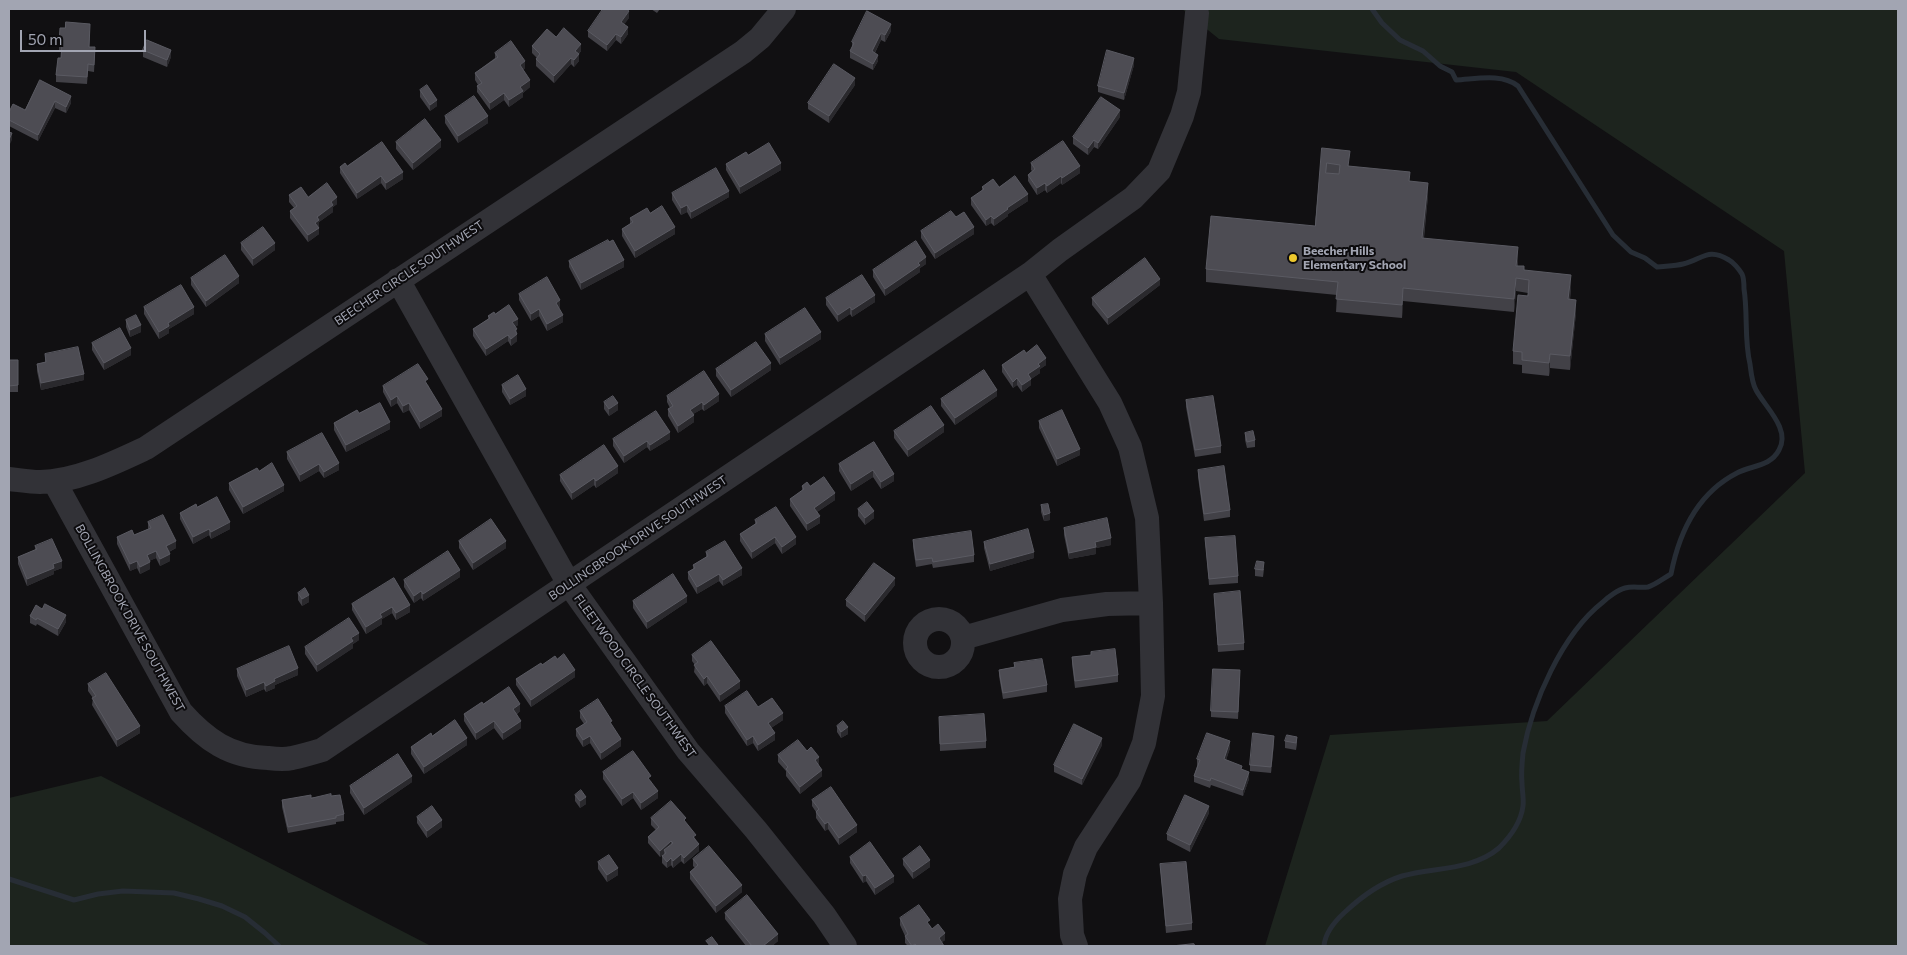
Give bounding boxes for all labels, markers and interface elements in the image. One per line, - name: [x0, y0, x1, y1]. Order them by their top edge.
- scale bar: [22, 20, 149, 52]
- text: 50 m: [28, 30, 62, 48]
- street label: BEECHER CIRCLE SOUTHWEST: [332, 218, 486, 328]
- place label: Beecher Hills Elementary School: [1303, 244, 1406, 272]
- marker: Beecher Hills Elementary School: [1287, 252, 1299, 264]
- street label: BOLLINGBROOK DRIVE SOUTHWEST: [546, 473, 730, 603]
- street label: BOLLINGBROOK DRIVE SOUTHWEST: [72, 522, 188, 714]
- street label: FLEETWOOD CIRCLE SOUTHWEST: [571, 591, 699, 761]

